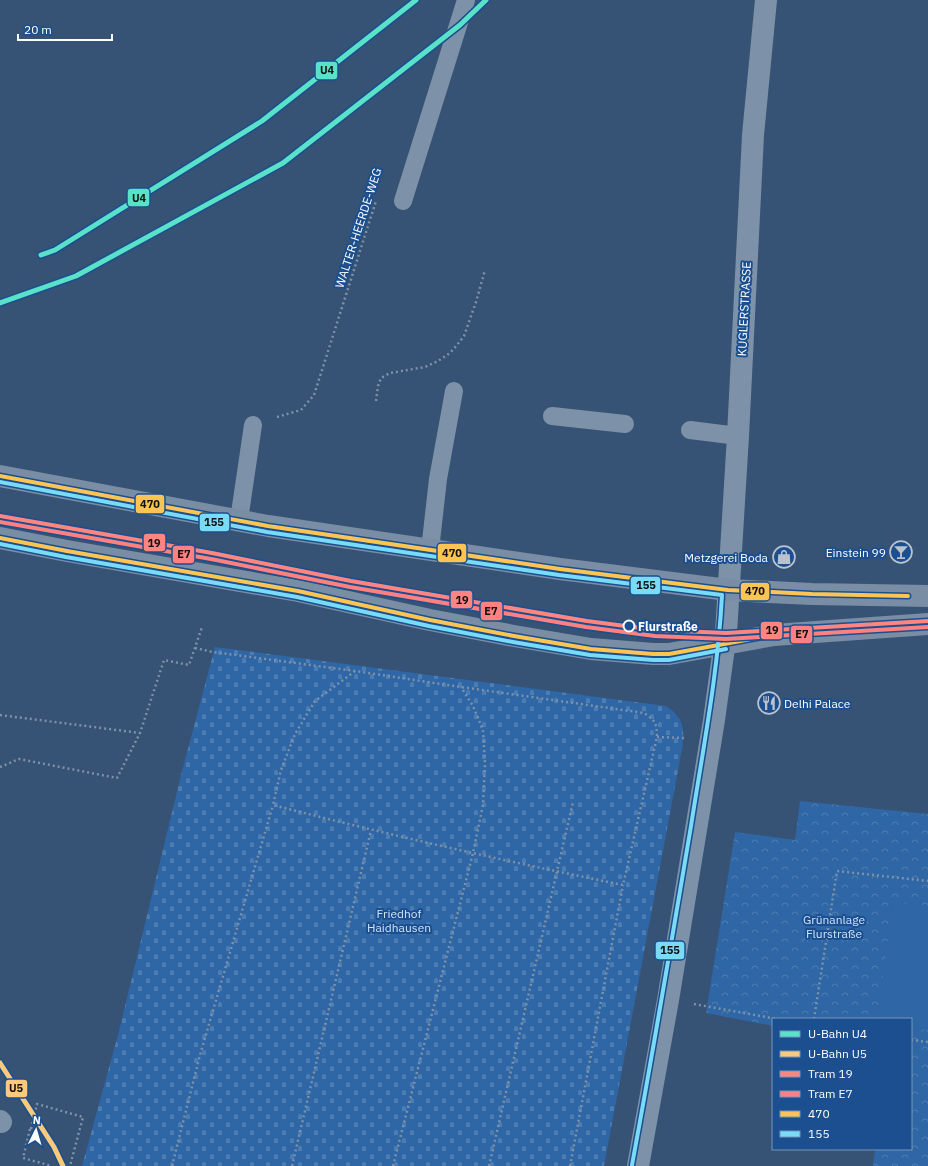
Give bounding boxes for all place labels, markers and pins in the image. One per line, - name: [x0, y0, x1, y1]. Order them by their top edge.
- bar icon: Einstein 99: [888, 539, 914, 565]
- shop icon: Metzgerei Boda: [771, 544, 797, 570]
- place label: Einstein 99: [826, 545, 886, 560]
- place label: Metzgerei Boda: [684, 550, 769, 565]
- marker: Flurstraße: [622, 619, 636, 633]
- place label: Flurstraße: [638, 619, 698, 634]
- restaurant icon: Delhi Palace: [756, 690, 782, 716]
- place label: Delhi Palace: [784, 696, 851, 711]

